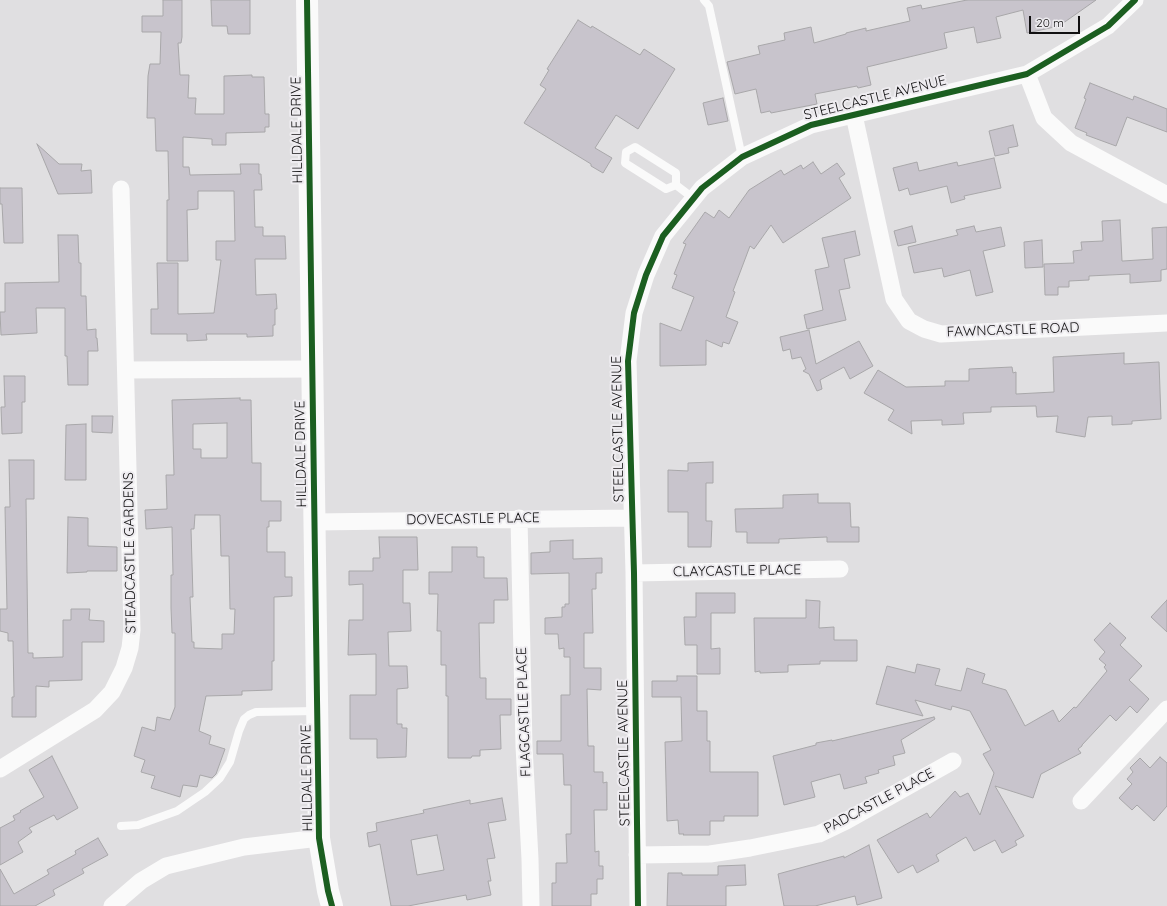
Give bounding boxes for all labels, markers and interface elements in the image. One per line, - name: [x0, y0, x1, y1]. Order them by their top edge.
- scale bar: [1031, 8, 1082, 34]
- text: 20 m: [1036, 15, 1064, 30]
- street label: STEELCASTLE AVENUE: [802, 72, 948, 124]
- street label: HILLDALE DRIVE: [288, 76, 306, 184]
- street label: FAWNCASTLE ROAD: [946, 319, 1080, 341]
- street label: STEELCASTLE AVENUE: [608, 356, 628, 502]
- street label: HILLDALE DRIVE: [292, 400, 310, 508]
- street label: STEADCASTLE GARDENS: [120, 472, 140, 634]
- street label: DOVECASTLE PLACE: [406, 509, 540, 529]
- street label: CLAYCASTLE PLACE: [673, 561, 801, 581]
- street label: FLAGCASTLE PLACE: [513, 647, 535, 777]
- street label: STEELCASTLE AVENUE: [614, 680, 634, 826]
- street label: HILLDALE DRIVE: [298, 724, 316, 832]
- street label: PADCASTLE PLACE: [821, 765, 937, 837]

